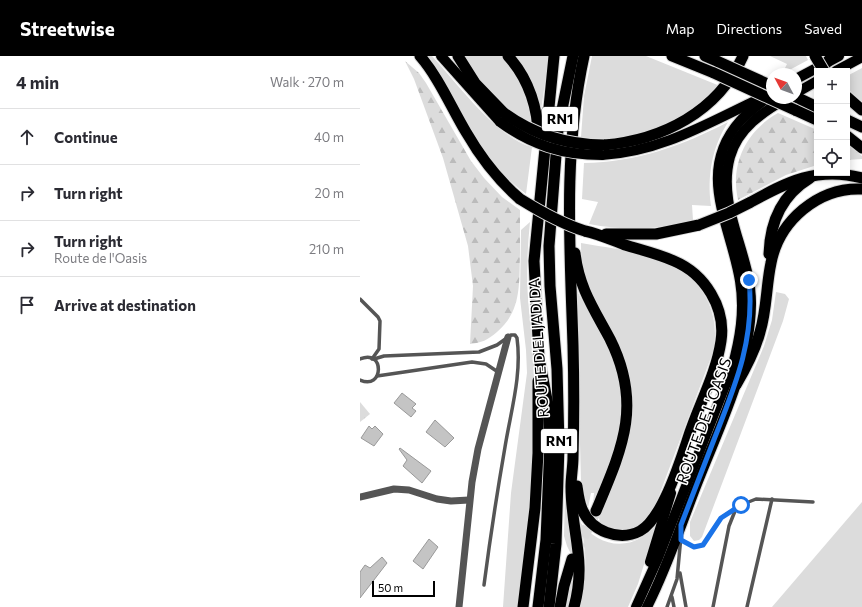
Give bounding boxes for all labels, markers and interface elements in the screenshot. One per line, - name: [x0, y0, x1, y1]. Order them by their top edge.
- text: Streetwise: [20, 17, 115, 40]
- text: Map: [666, 20, 695, 37]
- text: Directions: [717, 20, 782, 37]
- text: Saved: [804, 20, 842, 37]
- north arrow: [766, 68, 802, 104]
- map controls: [814, 68, 850, 176]
- button: +: [814, 68, 850, 104]
- text: 4 min: [16, 72, 59, 93]
- text: Walk · 270 m: [270, 74, 344, 90]
- button: −: [814, 104, 850, 140]
- road number: RN1: [542, 107, 578, 131]
- icon: ahead: [16, 126, 38, 148]
- text: Continue: [54, 128, 118, 146]
- text: 40 m: [314, 129, 344, 145]
- button: locate: [814, 140, 850, 176]
- icon: right: [16, 182, 38, 204]
- text: Turn right: [54, 184, 123, 202]
- text: 20 m: [315, 185, 344, 201]
- text: Turn right: [54, 232, 123, 250]
- icon: right: [16, 238, 38, 260]
- text: 210 m: [309, 241, 344, 257]
- text: Route de l'Oasis: [54, 250, 147, 266]
- route end: [740, 271, 758, 289]
- street label: ROUTE D'EL JADIDA: [524, 278, 552, 418]
- icon: arrive: [16, 294, 38, 316]
- text: Arrive at destination: [54, 296, 196, 314]
- street label: ROUTE DE L'OASIS: [672, 355, 734, 486]
- road number: RN1: [541, 429, 577, 453]
- route start: [732, 496, 750, 514]
- scale bar: [372, 579, 435, 598]
- text: 50 m: [378, 581, 403, 594]

